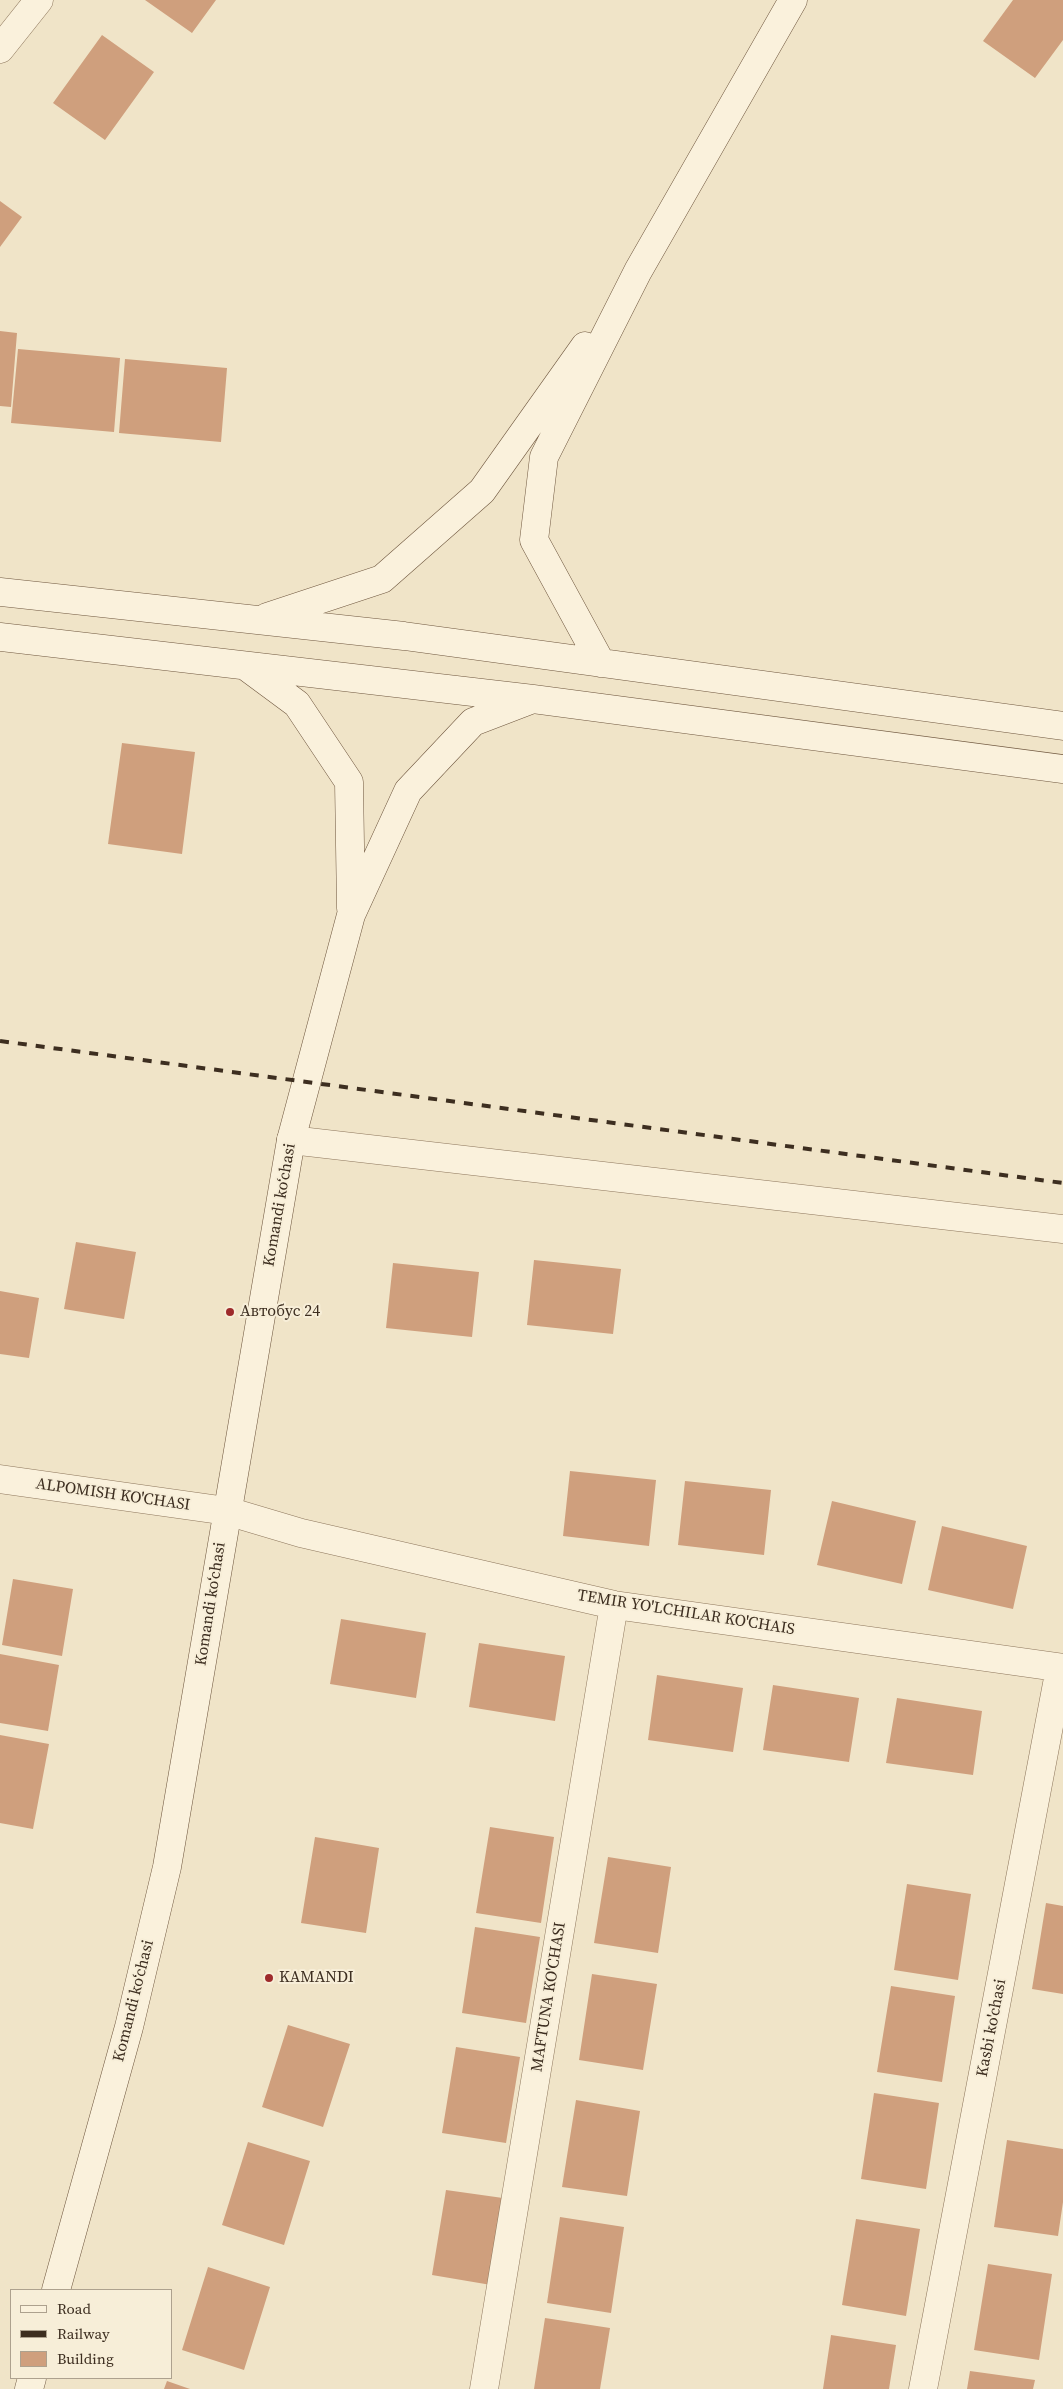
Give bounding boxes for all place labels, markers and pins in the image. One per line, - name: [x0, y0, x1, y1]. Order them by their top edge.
- place label: Автобус 24: [240, 1302, 320, 1322]
- marker: Автобус 24: [224, 1306, 236, 1318]
- place label: KAMANDI: [279, 1968, 354, 1988]
- marker: KAMANDI: [263, 1972, 275, 1984]

